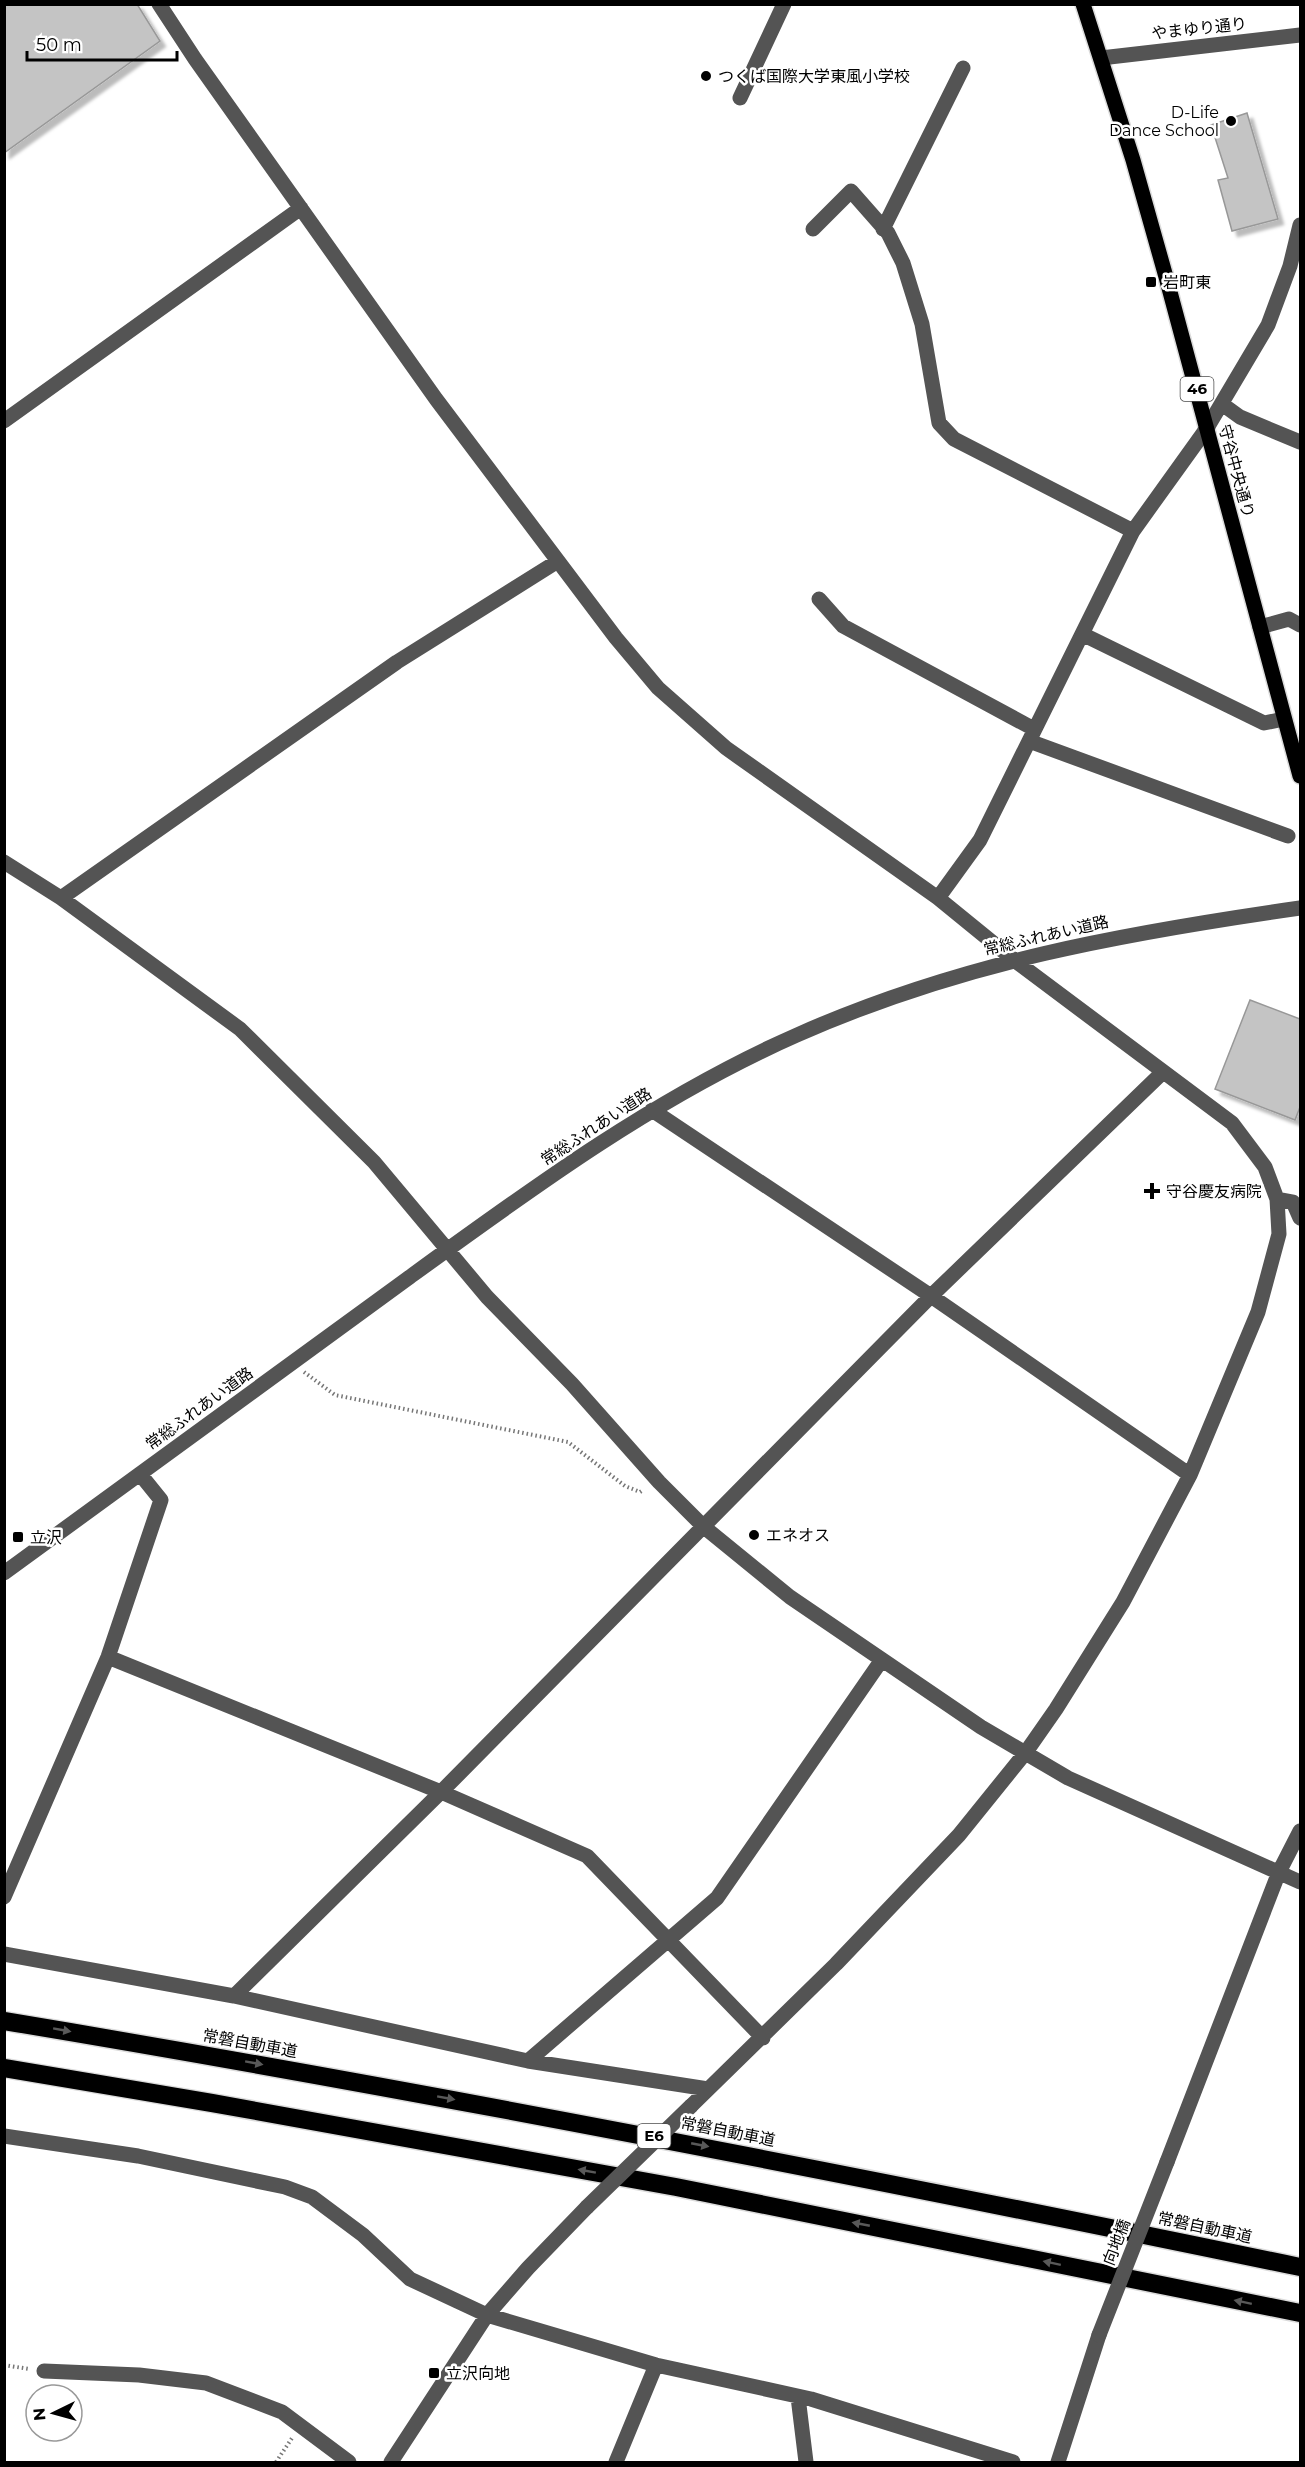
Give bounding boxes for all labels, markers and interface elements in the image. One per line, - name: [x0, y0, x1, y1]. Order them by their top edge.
- street label: やまゆり通り: [1150, 14, 1248, 43]
- scale bar: [27, 24, 177, 62]
- text: 50 m: [36, 34, 82, 56]
- place label: つくば国際大学東風小学校: [718, 67, 910, 86]
- marker: つくば国際大学東風小学校: [699, 69, 713, 83]
- place label: D-Life Dance School: [1109, 103, 1219, 140]
- marker: D-Life Dance School: [1224, 114, 1238, 128]
- place label: 岩町東: [1163, 273, 1211, 292]
- marker: 岩町東: [1144, 275, 1158, 289]
- road number: 46: [1180, 377, 1214, 401]
- street label: 守谷中央通り: [1215, 422, 1258, 520]
- street label: 常総ふれあい道路: [982, 912, 1111, 959]
- street label: 常総ふれあい道路: [537, 1084, 655, 1169]
- marker: 守谷慶友病院: [1143, 1182, 1161, 1200]
- place label: 守谷慶友病院: [1166, 1182, 1262, 1201]
- street label: 常総ふれあい道路: [142, 1363, 257, 1454]
- place label: エネオス: [766, 1526, 830, 1545]
- place label: 立沢: [30, 1528, 62, 1547]
- marker: エネオス: [747, 1528, 761, 1542]
- marker: 立沢: [11, 1530, 25, 1544]
- one-way arrow: [53, 2026, 72, 2035]
- street label: 常磐自動車道: [201, 2026, 299, 2061]
- one-way arrow: [245, 2059, 264, 2068]
- one-way arrow: [437, 2094, 456, 2103]
- street label: 常磐自動車道: [679, 2113, 777, 2150]
- road number: E6: [638, 2124, 670, 2148]
- one-way arrow: [691, 2141, 710, 2150]
- one-way arrow: [577, 2166, 596, 2175]
- street label: 常磐自動車道: [1156, 2208, 1254, 2247]
- street label: 向地橋: [1099, 2216, 1134, 2268]
- one-way arrow: [851, 2219, 870, 2228]
- one-way arrow: [1042, 2258, 1061, 2267]
- one-way arrow: [1233, 2297, 1252, 2306]
- place label: 立沢向地: [446, 2364, 510, 2383]
- marker: 立沢向地: [427, 2366, 441, 2380]
- north arrow: [24, 2383, 84, 2443]
- text: N: [30, 2407, 50, 2422]

